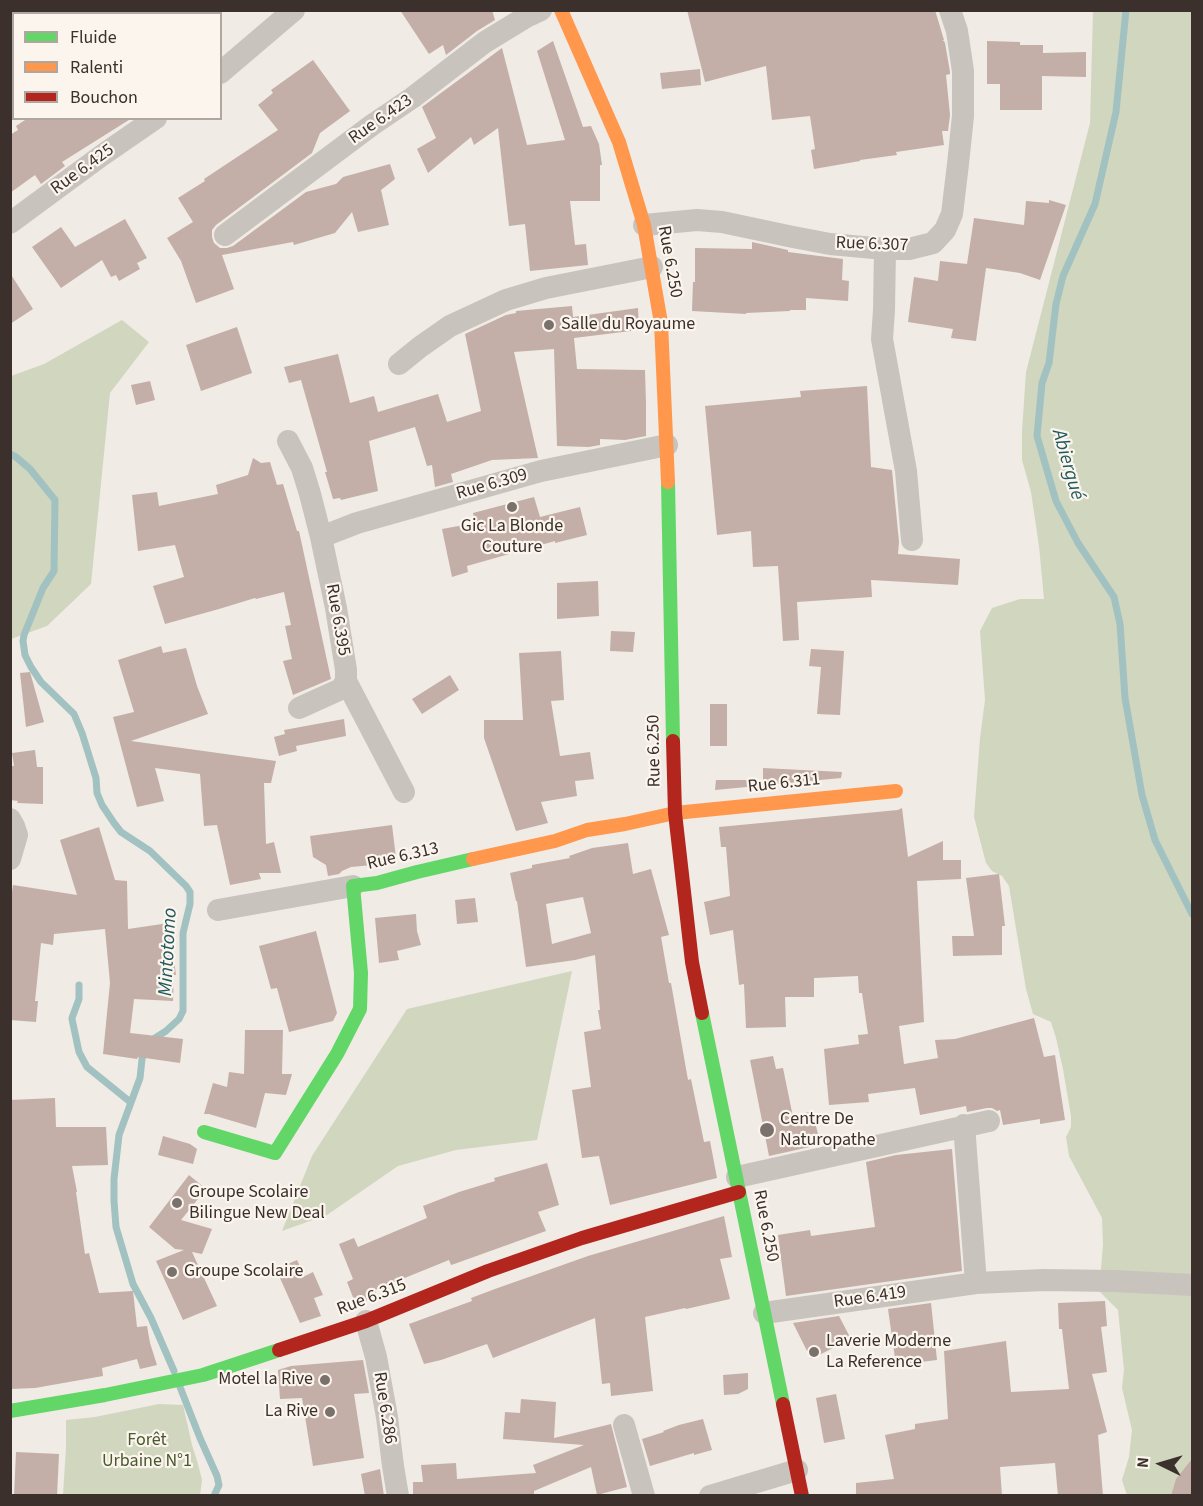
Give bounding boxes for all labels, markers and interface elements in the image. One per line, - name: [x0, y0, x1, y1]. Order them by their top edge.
- legend: [12, 12, 222, 120]
- text: Fluide: [70, 25, 117, 50]
- text: Ralenti: [70, 55, 123, 80]
- text: Bouchon: [70, 85, 138, 110]
- street label: Rue 6.423: [345, 90, 417, 150]
- street label: Rue 6.425: [47, 140, 119, 200]
- street label: Rue 6.250: [652, 224, 686, 300]
- street label: Rue 6.307: [835, 233, 909, 257]
- place label: Salle du Royaume: [561, 314, 695, 336]
- marker: Salle du Royaume: [542, 318, 556, 332]
- water label: Abiergué: [1045, 427, 1089, 503]
- street label: Rue 6.309: [454, 465, 530, 505]
- marker: Gic La Blonde Couture: [505, 500, 519, 514]
- place label: Gic La Blonde Couture: [461, 516, 563, 558]
- street label: Rue 6.395: [320, 582, 354, 658]
- street label: Rue 6.250: [644, 714, 666, 788]
- street label: Rue 6.311: [747, 769, 821, 799]
- street label: Rue 6.313: [365, 838, 441, 876]
- water label: Mintotomo: [155, 907, 183, 997]
- place label: Centre De Naturopathe: [780, 1109, 876, 1152]
- marker: Centre De Naturopathe: [758, 1121, 776, 1139]
- place label: Groupe Scolaire Bilingue New Deal: [189, 1182, 325, 1224]
- street label: Rue 6.250: [747, 1188, 783, 1264]
- marker: Groupe Scolaire Bilingue New Deal: [170, 1196, 184, 1210]
- place label: Groupe Scolaire: [184, 1261, 304, 1283]
- marker: Groupe Scolaire: [165, 1265, 179, 1279]
- street label: Rue 6.315: [334, 1275, 410, 1321]
- street label: Rue 6.419: [832, 1282, 908, 1314]
- place label: Laverie Moderne La Reference: [826, 1331, 951, 1374]
- marker: Laverie Moderne La Reference: [807, 1345, 821, 1359]
- place label: Motel la Rive: [218, 1369, 313, 1391]
- street label: Rue 6.286: [368, 1370, 400, 1446]
- marker: Motel la Rive: [318, 1373, 332, 1387]
- place label: La Rive: [265, 1401, 318, 1423]
- marker: La Rive: [323, 1405, 337, 1419]
- park label: Forêt Urbaine N°1: [102, 1430, 192, 1472]
- north arrow: [1131, 1434, 1191, 1494]
- text: N: [1132, 1456, 1154, 1469]

